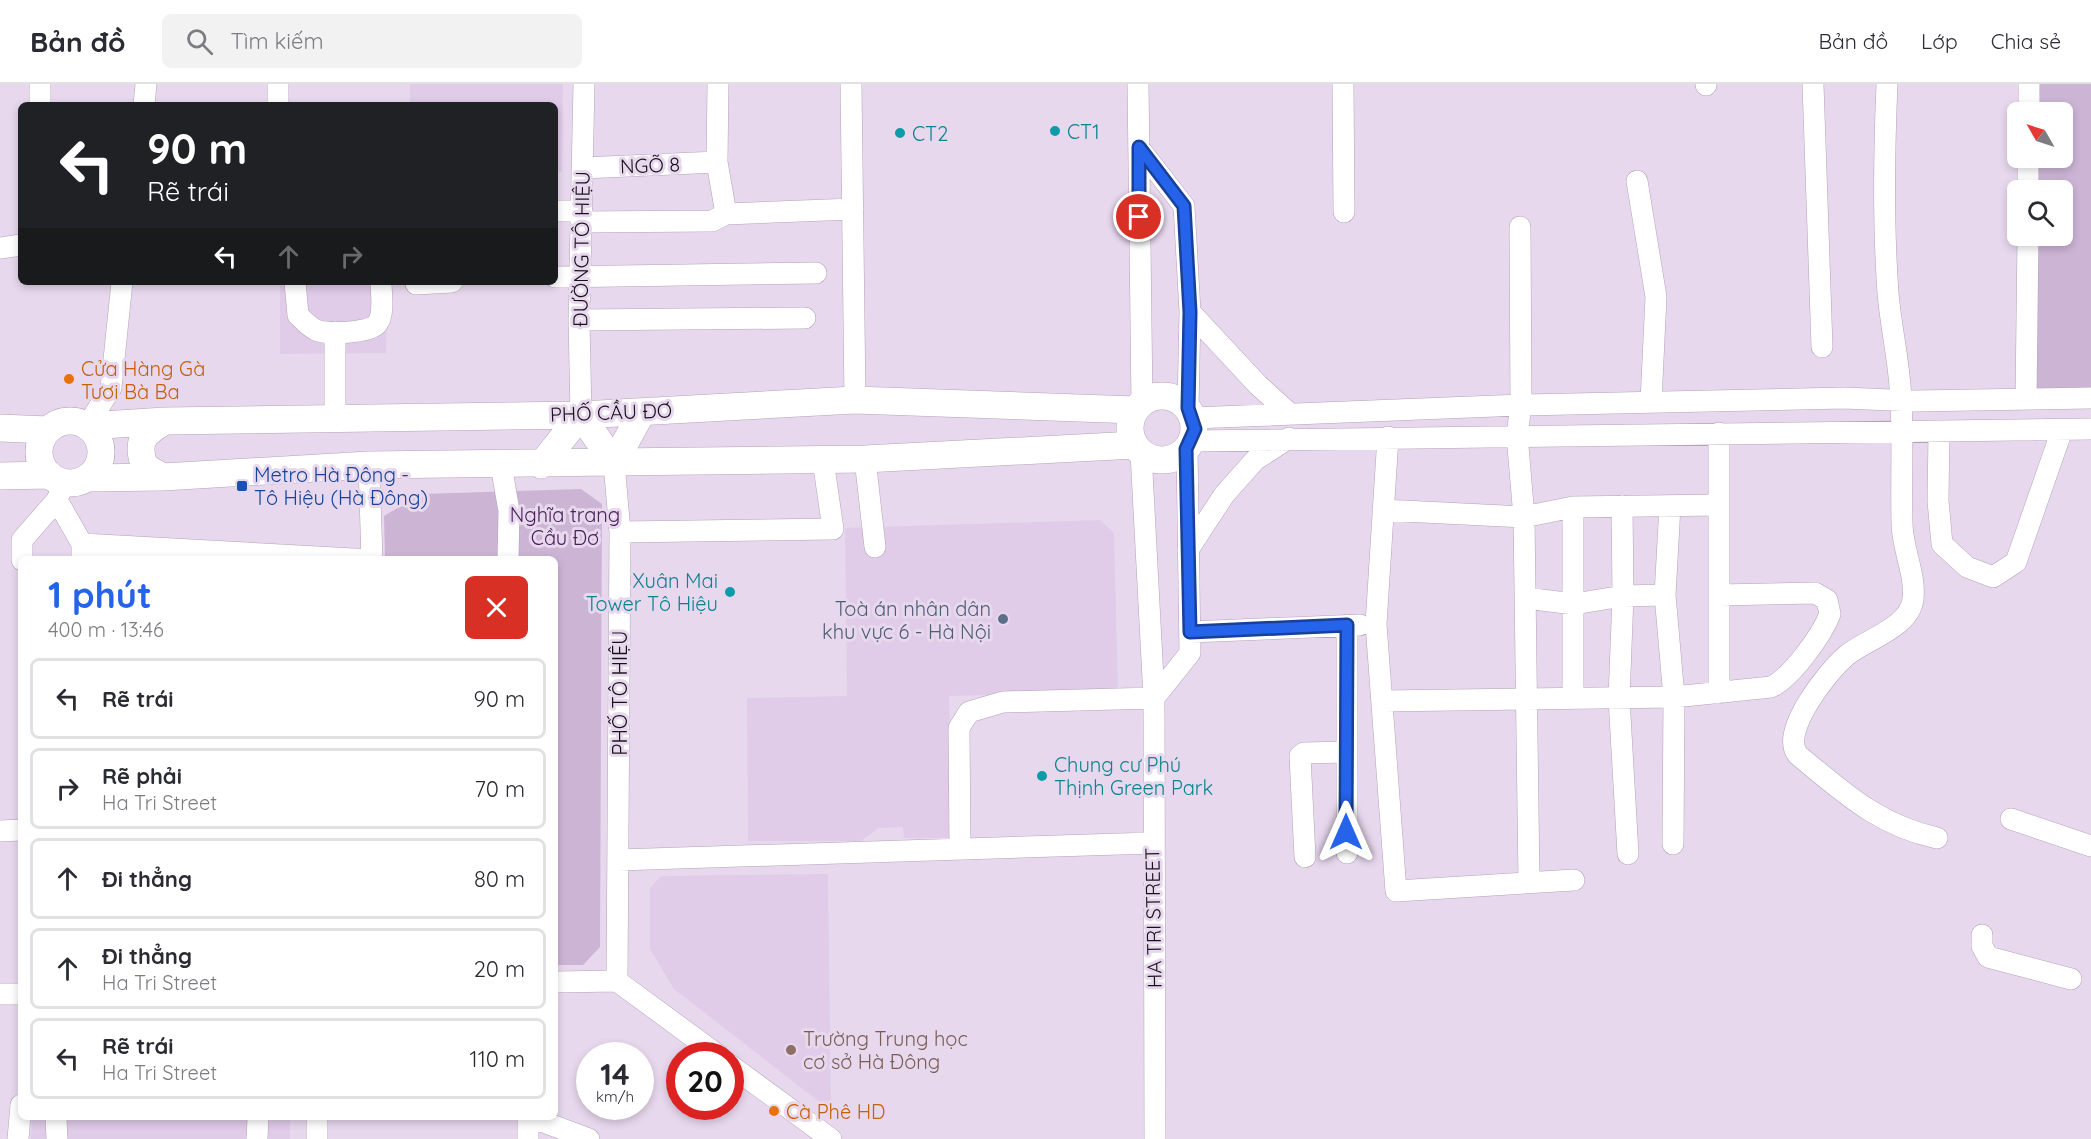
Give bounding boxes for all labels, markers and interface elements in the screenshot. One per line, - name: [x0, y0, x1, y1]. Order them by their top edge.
- search box: [162, 14, 582, 68]
- text: Bản đồ: [30, 24, 126, 59]
- icon: search: [183, 25, 216, 58]
- text: Tìm kiếm: [231, 27, 324, 55]
- text: Bản đồ: [1818, 28, 1888, 54]
- text: Lớp: [1921, 28, 1958, 54]
- text: Chia sẻ: [1991, 28, 2061, 54]
- north arrow: [2007, 102, 2073, 168]
- map controls: [2007, 102, 2073, 246]
- place label: CT1: [1067, 119, 1100, 144]
- place label: CT2: [912, 121, 948, 146]
- text: 90 m: [147, 122, 247, 175]
- marker: CT1: [1048, 124, 1062, 138]
- icon: left: [48, 126, 126, 204]
- marker: CT2: [893, 126, 907, 140]
- street label: NGÕ 8: [620, 151, 680, 179]
- street label: ĐƯỜNG TÔ HIỆU: [567, 171, 595, 327]
- text: Rẽ trái: [147, 174, 229, 208]
- button: search: [2007, 180, 2073, 246]
- pin: [1113, 191, 1164, 242]
- icon: arrive: [1122, 200, 1155, 233]
- icon: left: [209, 240, 242, 273]
- icon: ahead: [272, 240, 305, 273]
- icon: right: [335, 240, 368, 273]
- place label: Cửa Hàng Gà Tươi Bà Ba: [81, 356, 205, 404]
- marker: Cửa Hàng Gà Tươi Bà Ba: [62, 372, 76, 386]
- street label: PHỐ CẦU ĐƠ: [549, 396, 673, 427]
- place label: Metro Hà Đông - Tô Hiệu (Hà Đông): [254, 462, 428, 510]
- marker: Metro Hà Đông - Tô Hiệu (Hà Đông): [235, 479, 249, 493]
- park label: Nghĩa trang Cầu Đơ: [510, 502, 620, 550]
- place label: Xuân Mai Tower Tô Hiệu: [586, 568, 718, 616]
- text: 1 phút: [48, 572, 152, 617]
- button: close: [465, 576, 528, 639]
- marker: Xuân Mai Tower Tô Hiệu: [723, 585, 737, 599]
- place label: Toà án nhân dân khu vực 6 - Hà Nội: [822, 596, 991, 644]
- marker: Toà án nhân dân khu vực 6 - Hà Nội: [996, 612, 1010, 626]
- text: 400 m · 13:46: [48, 617, 164, 642]
- street label: PHỐ TÔ HIỆU: [607, 631, 632, 755]
- icon: left: [51, 682, 84, 715]
- text: Rẽ trái: [102, 685, 173, 713]
- text: 90 m: [474, 685, 525, 713]
- place label: Chung cư Phú Thịnh Green Park: [1054, 752, 1213, 800]
- text: Rẽ phải: [102, 762, 182, 790]
- marker: Chung cư Phú Thịnh Green Park: [1035, 769, 1049, 783]
- icon: right: [51, 772, 84, 805]
- text: 70 m: [475, 775, 525, 803]
- text: Ha Tri Street: [102, 790, 217, 815]
- position arrow: [1314, 800, 1378, 864]
- street label: HA TRI STREET: [1139, 848, 1167, 988]
- icon: ahead: [51, 862, 84, 895]
- text: Đi thẳng: [102, 865, 192, 893]
- text: 80 m: [474, 865, 525, 893]
- text: Đi thẳng: [102, 942, 192, 970]
- icon: ahead: [51, 952, 84, 985]
- text: 20 m: [474, 955, 525, 983]
- text: Ha Tri Street: [102, 970, 217, 995]
- place label: Trường Trung học cơ sở Hà Đông: [803, 1026, 968, 1074]
- text: Rẽ trái: [102, 1032, 173, 1060]
- icon: left: [51, 1042, 84, 1075]
- speed limit sign: 20: [666, 1042, 744, 1120]
- marker: Trường Trung học cơ sở Hà Đông: [784, 1043, 798, 1057]
- text: 110 m: [470, 1045, 525, 1073]
- text: 14: [600, 1055, 630, 1093]
- text: Ha Tri Street: [102, 1060, 217, 1085]
- text: km/h: [596, 1087, 634, 1106]
- place label: Cà Phê HD: [786, 1099, 885, 1124]
- marker: Cà Phê HD: [767, 1104, 781, 1118]

